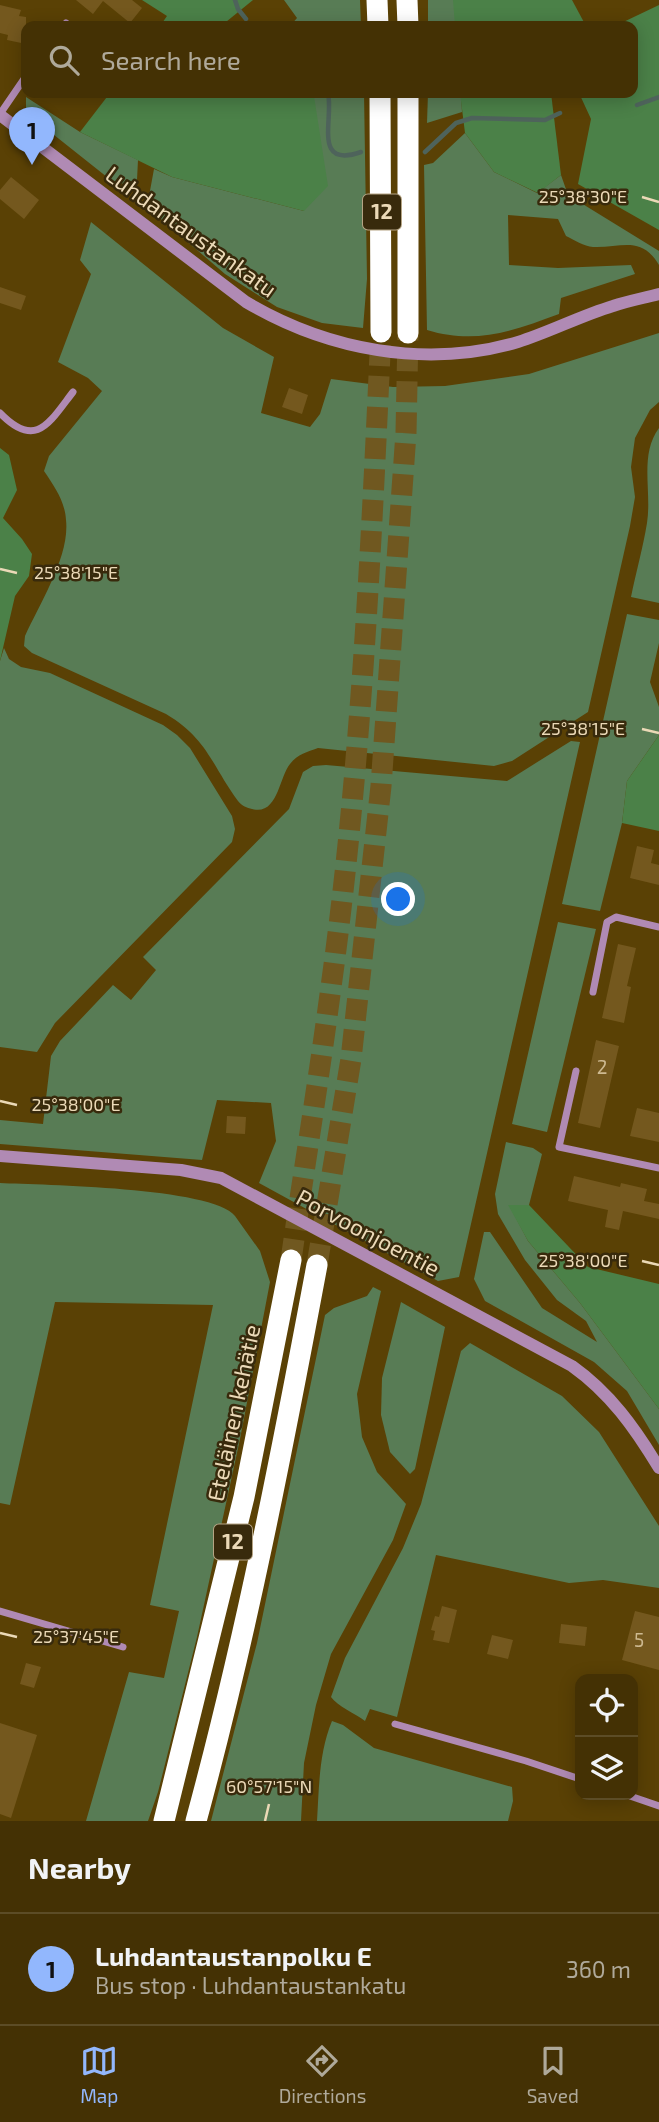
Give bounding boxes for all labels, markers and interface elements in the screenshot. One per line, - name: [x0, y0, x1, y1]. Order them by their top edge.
- search box: [21, 21, 638, 98]
- icon: search: [45, 41, 83, 79]
- text: Search here: [101, 44, 241, 75]
- pin: 1: [9, 107, 55, 165]
- street label: Luhdantaustankatu: [101, 160, 283, 303]
- text: 25°38'30"E: [539, 185, 627, 207]
- road number: 12: [363, 194, 401, 230]
- text: 25°38'15"E: [34, 561, 118, 583]
- text: 25°38'15"E: [541, 717, 625, 739]
- your location: [381, 882, 415, 916]
- house number: 2: [597, 1055, 607, 1078]
- text: 25°38'00"E: [31, 1093, 121, 1115]
- street label: Porvoonjoentie: [292, 1183, 445, 1282]
- text: 25°38'00"E: [538, 1249, 628, 1271]
- street label: Eteläinen kehätie: [201, 1322, 265, 1504]
- road number: 12: [214, 1524, 252, 1560]
- text: 25°37'45"E: [33, 1625, 119, 1647]
- house number: 5: [634, 1628, 644, 1651]
- map controls: [575, 1674, 638, 1800]
- button: locate: [575, 1674, 638, 1737]
- button: layers: [575, 1737, 638, 1800]
- text: 60°57'15"N: [226, 1775, 312, 1797]
- text: Nearby: [28, 1849, 131, 1885]
- text: Luhdantaustanpolku E: [95, 1940, 372, 1971]
- text: 1: [46, 1955, 56, 1983]
- text: 360 m: [566, 1955, 631, 1983]
- text: Bus stop · Luhdantaustankatu: [95, 1971, 406, 1999]
- tab: Map: [80, 2042, 118, 2107]
- tab: Directions: [279, 2042, 366, 2107]
- tab: Saved: [527, 2042, 579, 2107]

